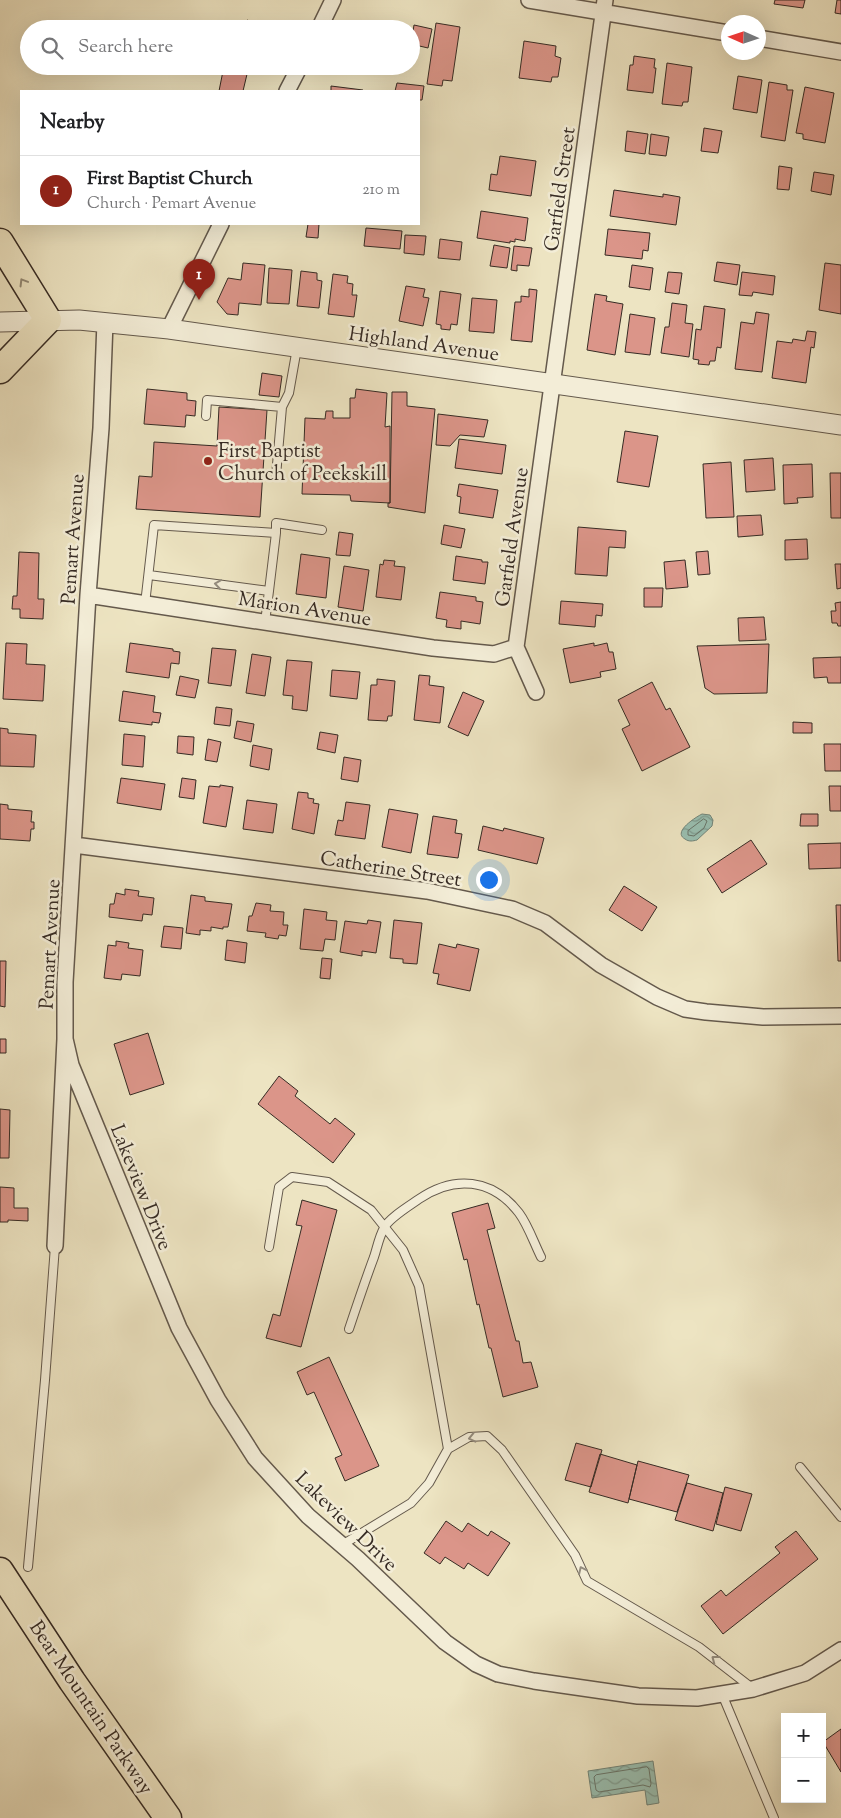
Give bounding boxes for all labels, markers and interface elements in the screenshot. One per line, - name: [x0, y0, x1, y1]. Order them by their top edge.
- north arrow: [721, 15, 766, 60]
- search box: [20, 20, 420, 75]
- icon: search: [38, 34, 66, 62]
- text: Search here: [78, 34, 173, 61]
- text: Nearby: [40, 108, 105, 138]
- street label: Garfield Street: [538, 125, 585, 253]
- text: First Baptist Church: [87, 166, 253, 193]
- text: 1: [53, 179, 59, 202]
- text: 210 m: [362, 179, 400, 202]
- text: Church · Pemart Avenue: [87, 193, 256, 216]
- pin: 1: [183, 259, 215, 300]
- one-way arrow: [20, 278, 30, 287]
- street label: Highland Avenue: [347, 321, 501, 370]
- place label: First Baptist Church of Peekskill: [218, 438, 388, 490]
- marker: First Baptist Church of Peekskill: [202, 455, 214, 467]
- street label: Garfield Avenue: [489, 466, 538, 609]
- street label: Pemart Avenue: [55, 473, 94, 605]
- one-way arrow: [213, 580, 222, 590]
- street label: Marion Avenue: [236, 586, 373, 635]
- street label: Catherine Street: [318, 845, 463, 896]
- your location: [476, 867, 502, 893]
- street label: Pemart Avenue: [34, 878, 69, 1010]
- street label: Lakeview Drive: [101, 1121, 178, 1255]
- one-way arrow: [468, 1432, 476, 1443]
- street label: Lakeview Drive: [287, 1466, 403, 1580]
- one-way arrow: [578, 1566, 588, 1575]
- street label: Bear Mountain Parkway: [21, 1616, 159, 1801]
- one-way arrow: [711, 1656, 721, 1665]
- map controls: [781, 1713, 826, 1803]
- button: +: [781, 1713, 826, 1758]
- button: −: [781, 1758, 826, 1803]

